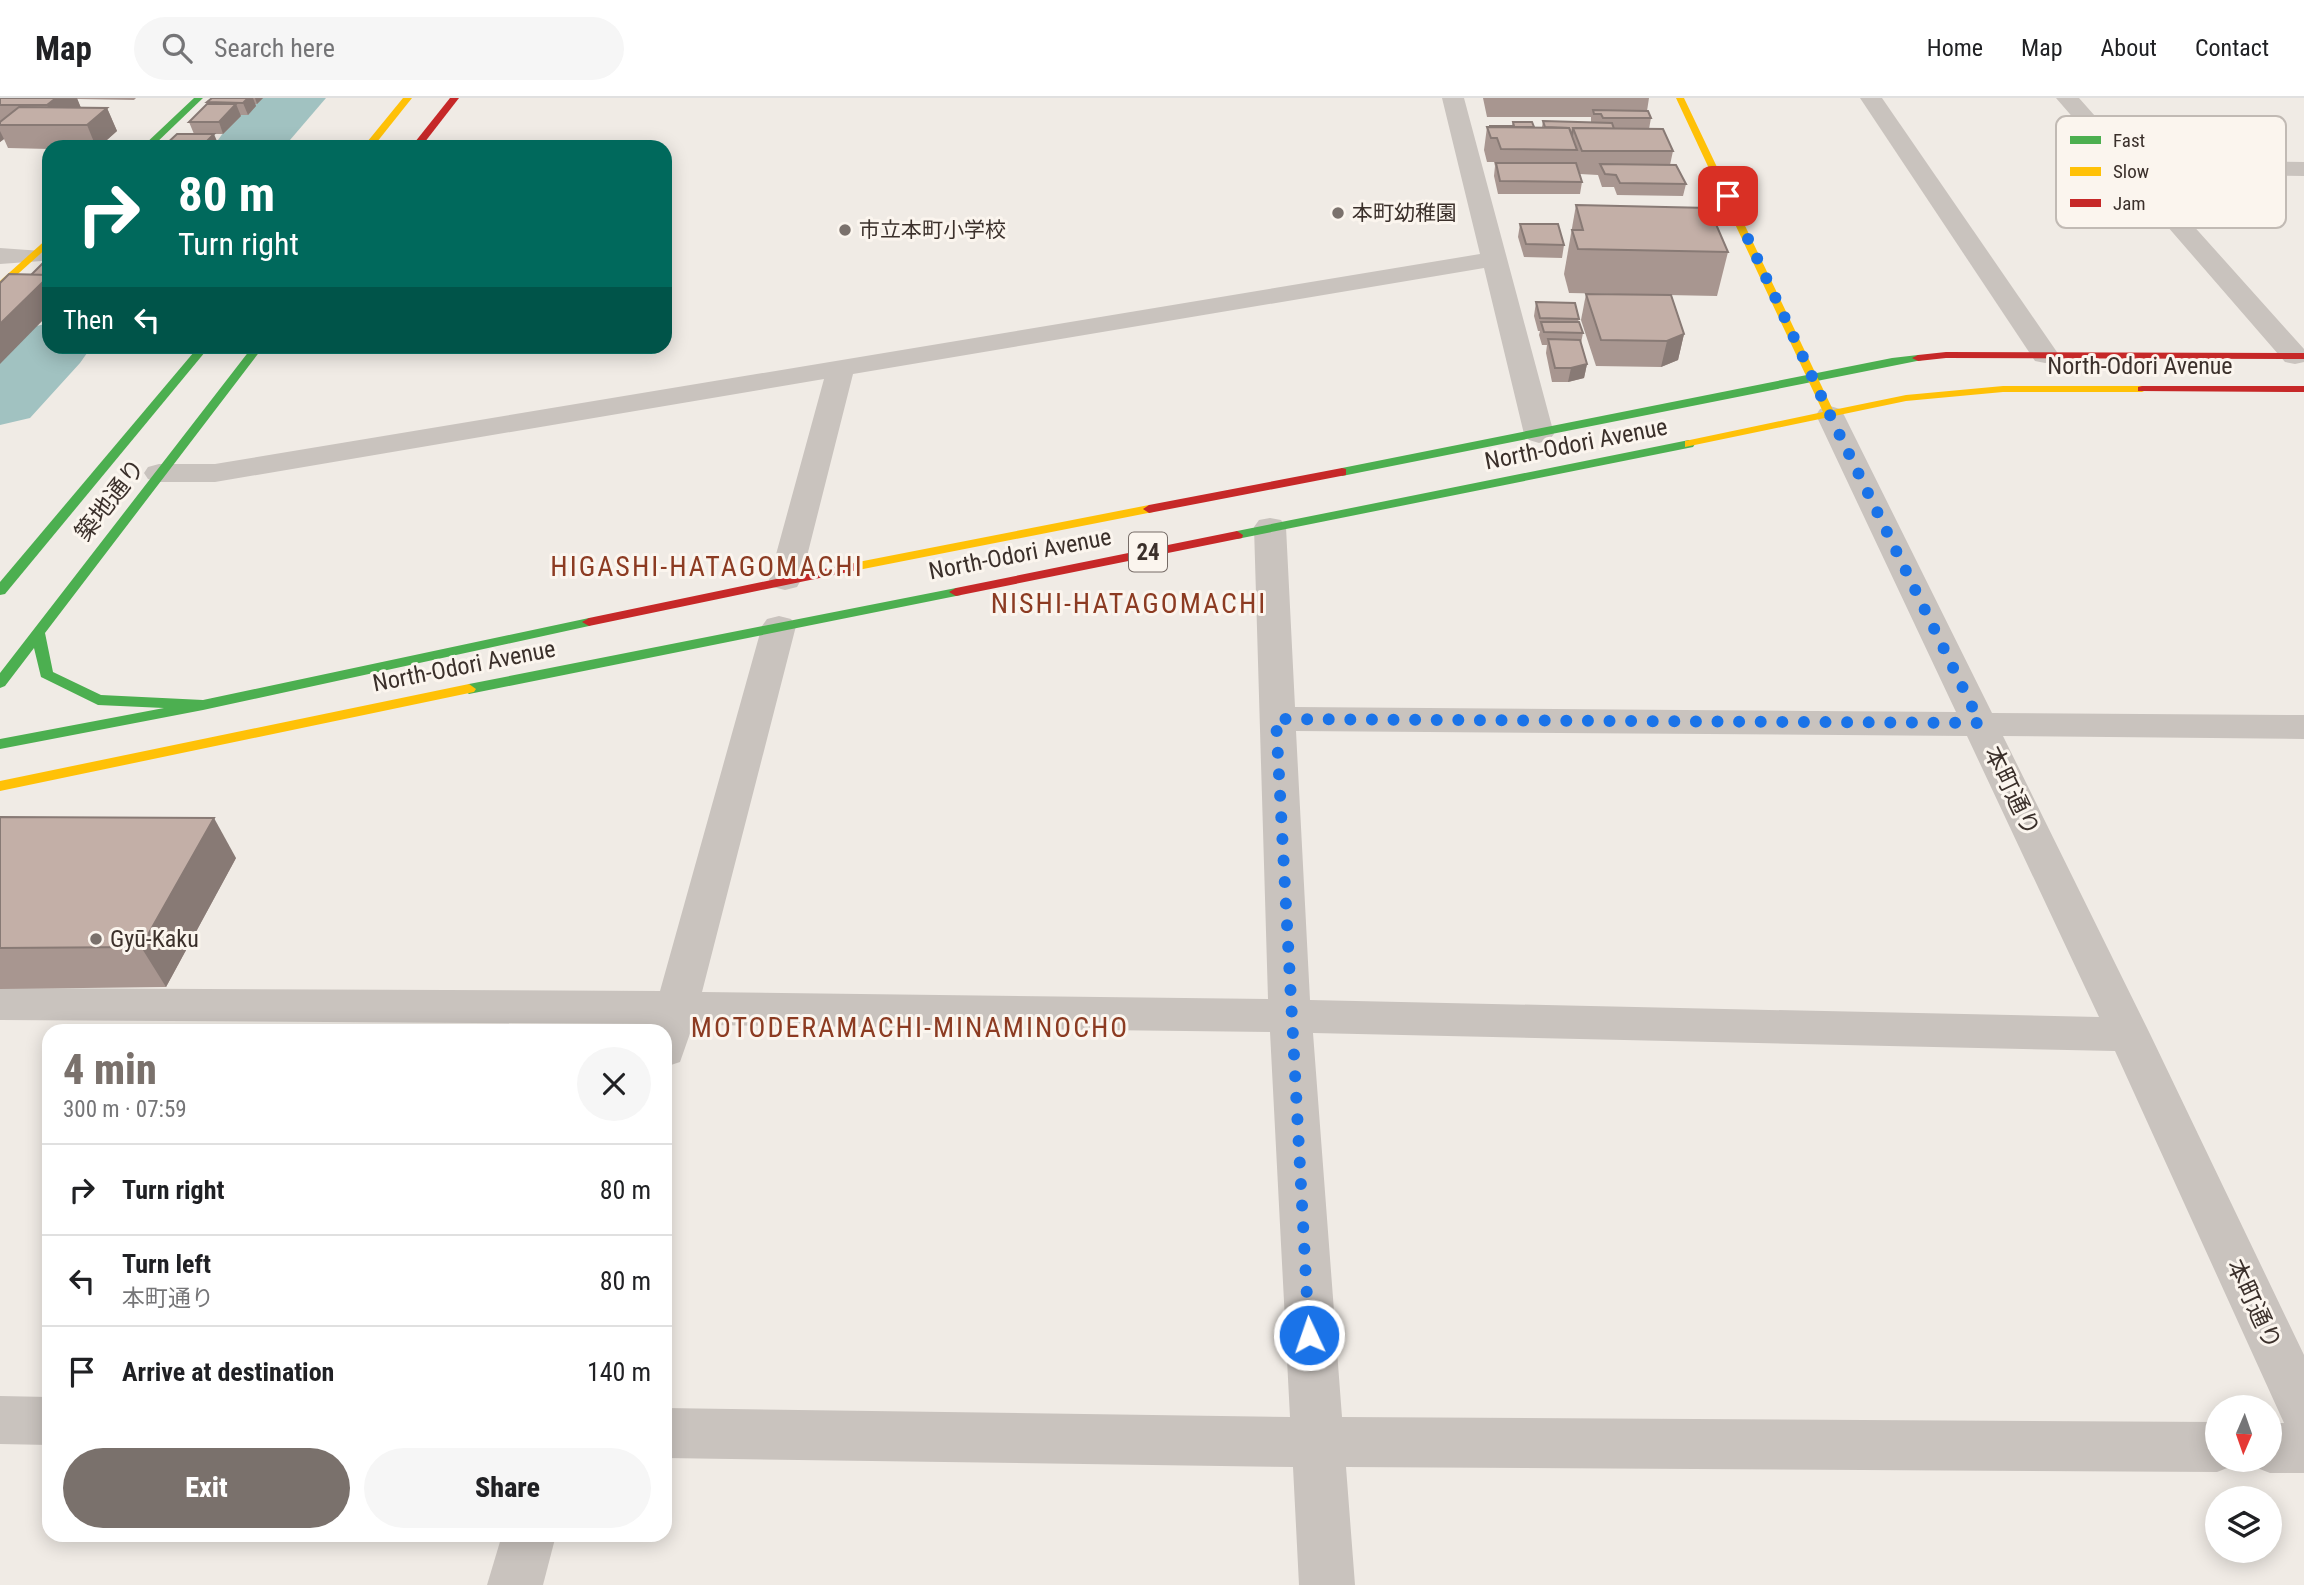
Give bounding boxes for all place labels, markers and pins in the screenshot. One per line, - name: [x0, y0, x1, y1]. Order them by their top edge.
- pin: [1698, 166, 1758, 226]
- place label: 本町幼稚園: [1352, 201, 1457, 225]
- marker: 本町幼稚園: [1330, 205, 1346, 221]
- place label: 市立本町小学校: [859, 218, 1006, 242]
- marker: 市立本町小学校: [837, 222, 853, 238]
- place label: Gyū-Kaku: [110, 925, 199, 953]
- marker: Gyū-Kaku: [88, 931, 104, 947]

